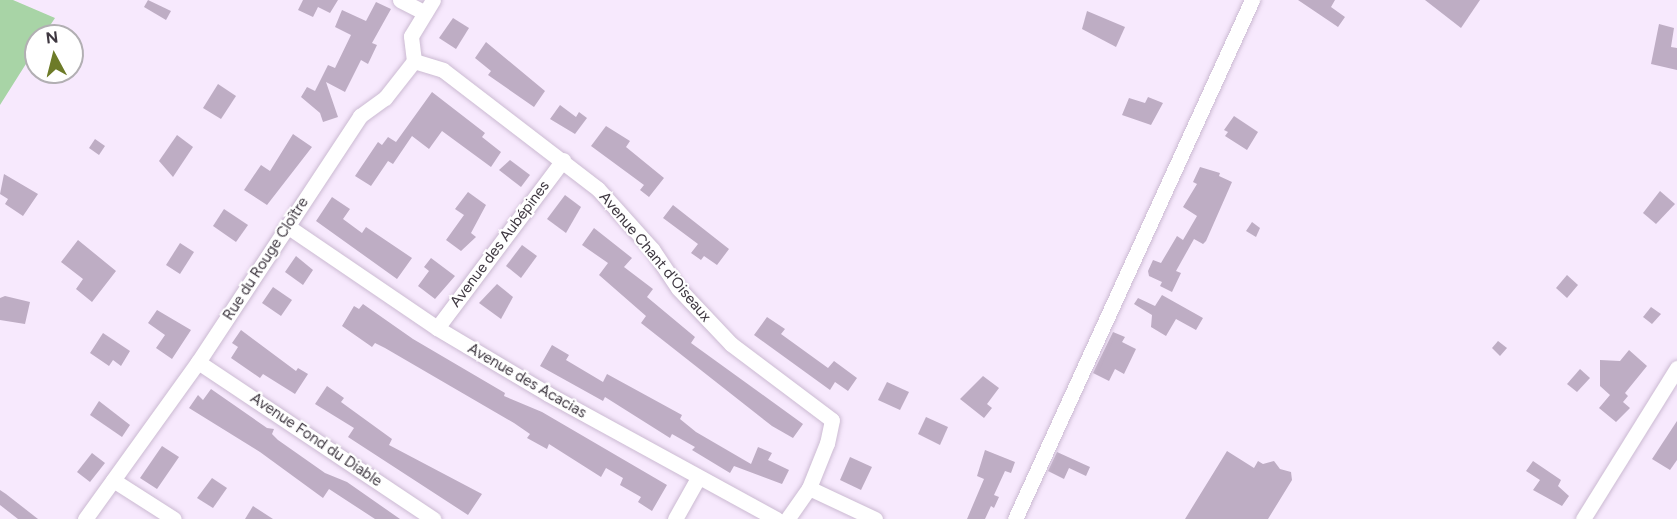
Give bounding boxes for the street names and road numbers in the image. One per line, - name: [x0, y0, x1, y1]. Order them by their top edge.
- street label: Avenue des Aubépines: [447, 177, 553, 311]
- street label: Avenue Chant d'Oiseaux: [595, 188, 715, 326]
- street label: Rue du Rouge Cloître: [220, 194, 312, 324]
- street label: Avenue des Acacias: [464, 340, 590, 422]
- street label: Avenue Fond du Diable: [247, 389, 385, 491]

